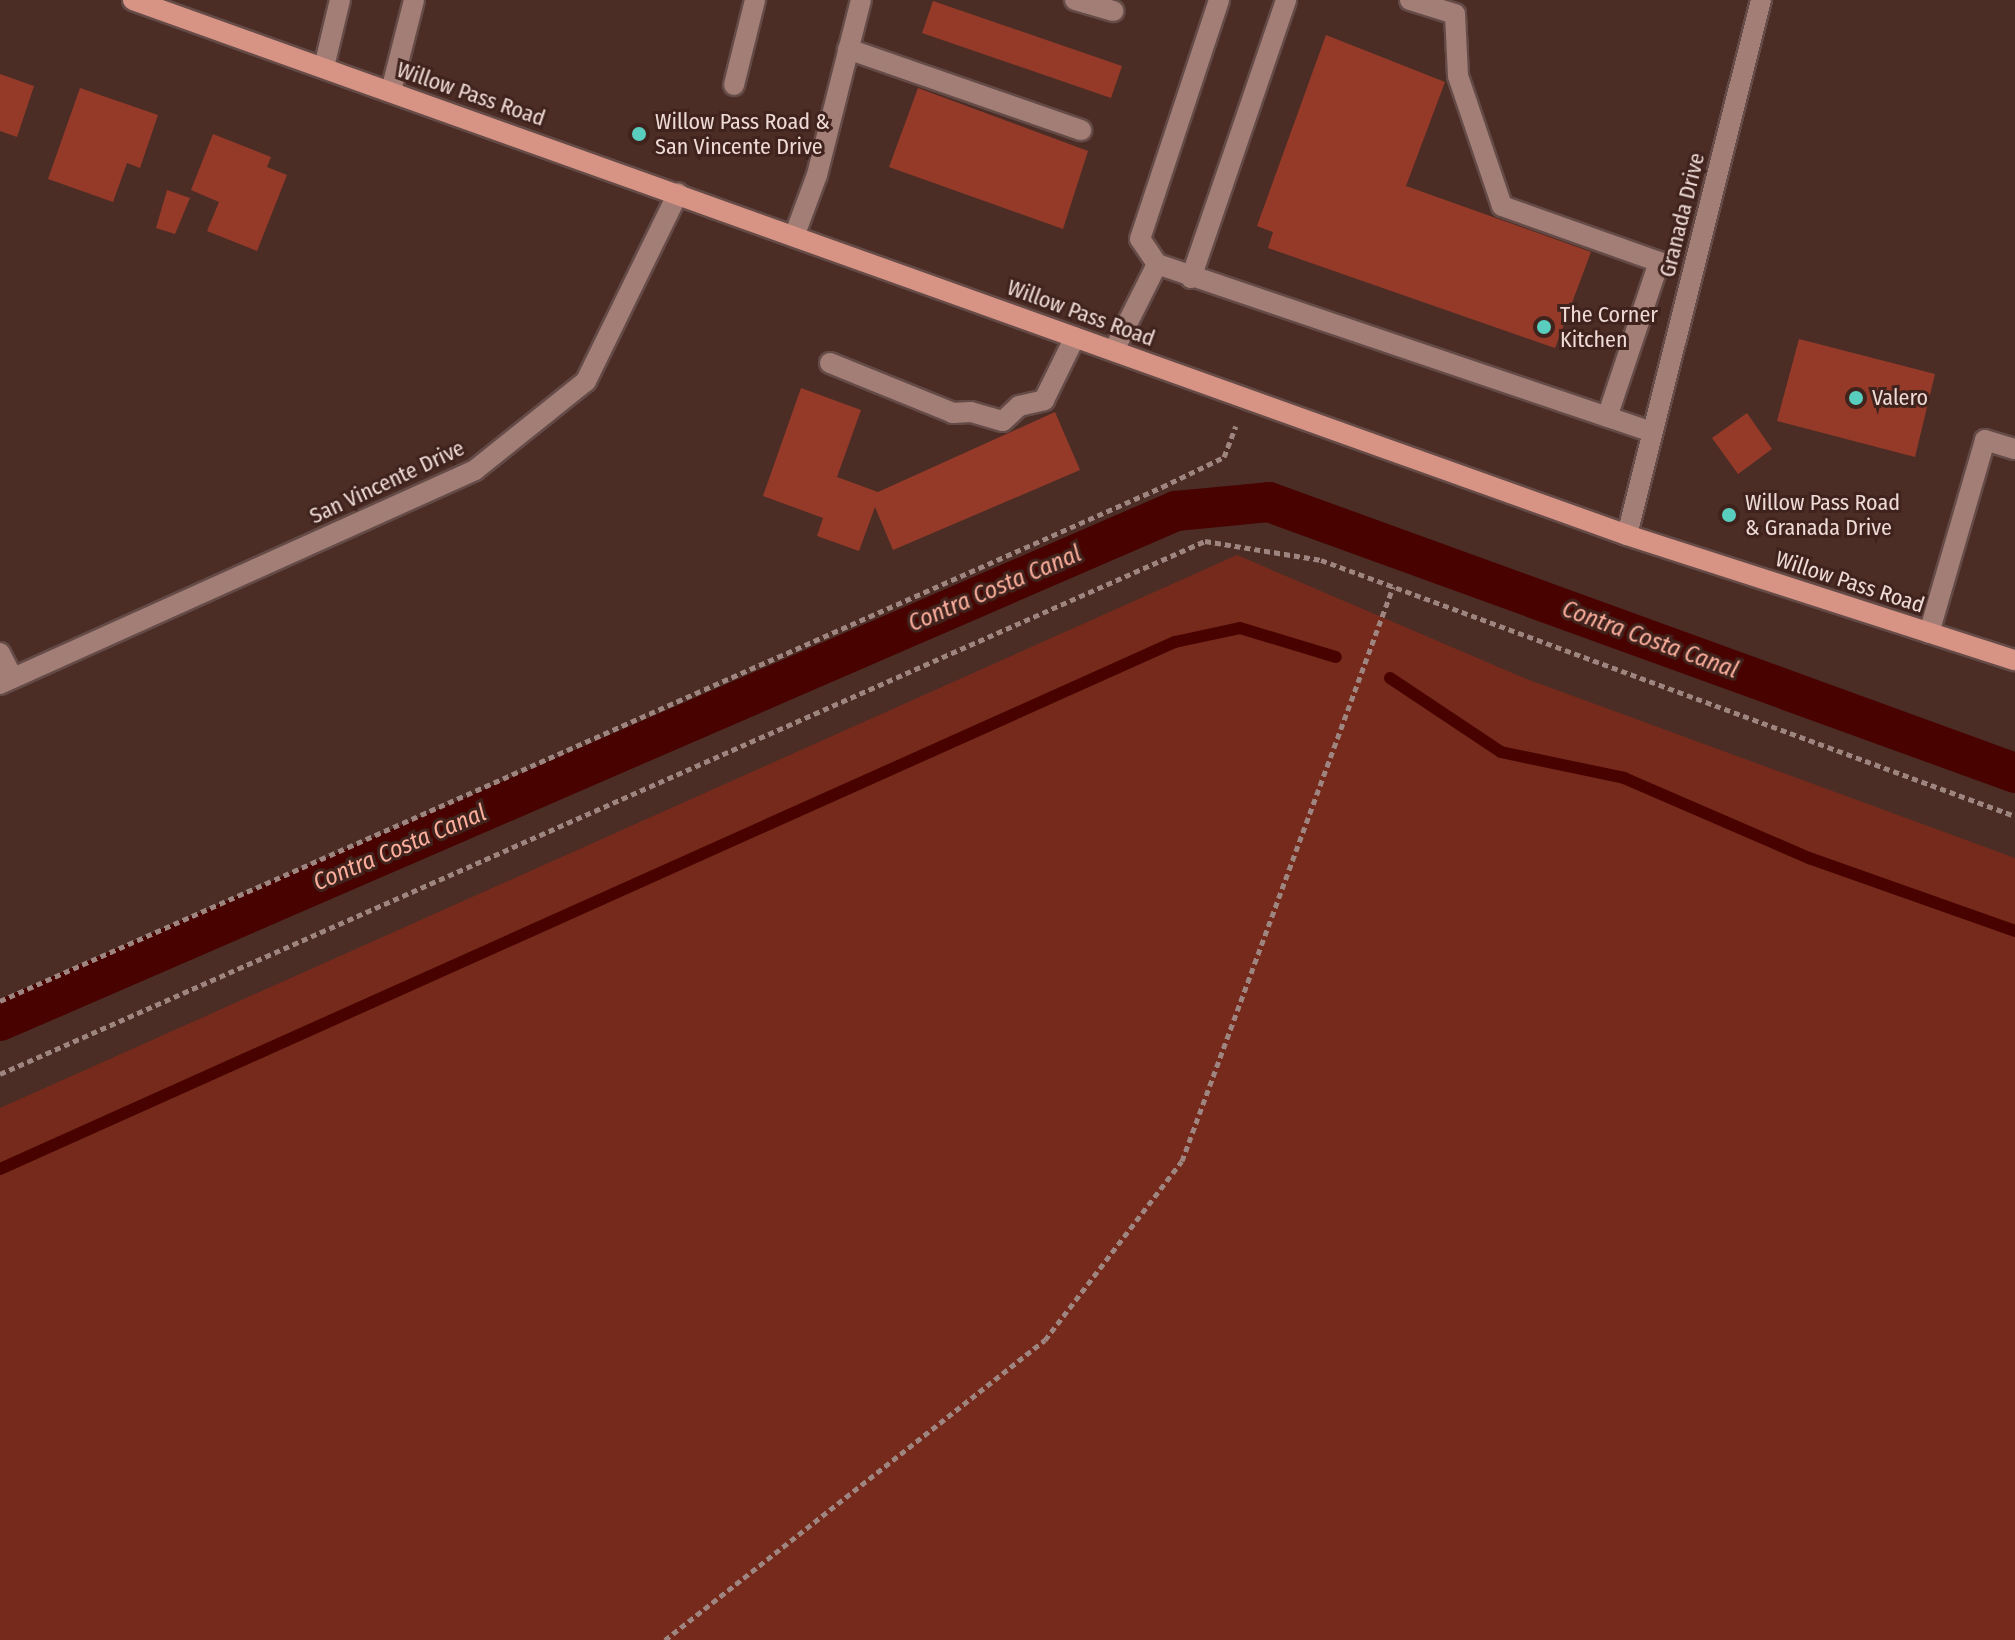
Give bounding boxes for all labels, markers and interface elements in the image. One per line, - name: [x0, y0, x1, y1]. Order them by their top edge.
- street label: Willow Pass Road: [393, 56, 549, 132]
- place label: Willow Pass Road & San Vincente Drive: [655, 108, 830, 160]
- marker: Willow Pass Road & San Vincente Drive: [630, 125, 648, 143]
- street label: Granada Drive: [1654, 150, 1710, 280]
- street label: Willow Pass Road: [1004, 274, 1158, 352]
- place label: The Corner Kitchen: [1560, 301, 1658, 352]
- marker: The Corner Kitchen: [1535, 318, 1553, 336]
- place label: Valero: [1872, 385, 1928, 411]
- marker: Valero: [1847, 389, 1865, 407]
- street label: San Vincente Drive: [305, 435, 469, 529]
- place label: Willow Pass Road & Granada Drive: [1745, 489, 1900, 540]
- marker: Willow Pass Road & Granada Drive: [1720, 506, 1738, 524]
- water label: Contra Costa Canal: [904, 540, 1086, 638]
- street label: Willow Pass Road: [1772, 545, 1928, 619]
- water label: Contra Costa Canal: [1558, 595, 1742, 685]
- water label: Contra Costa Canal: [309, 799, 491, 897]

